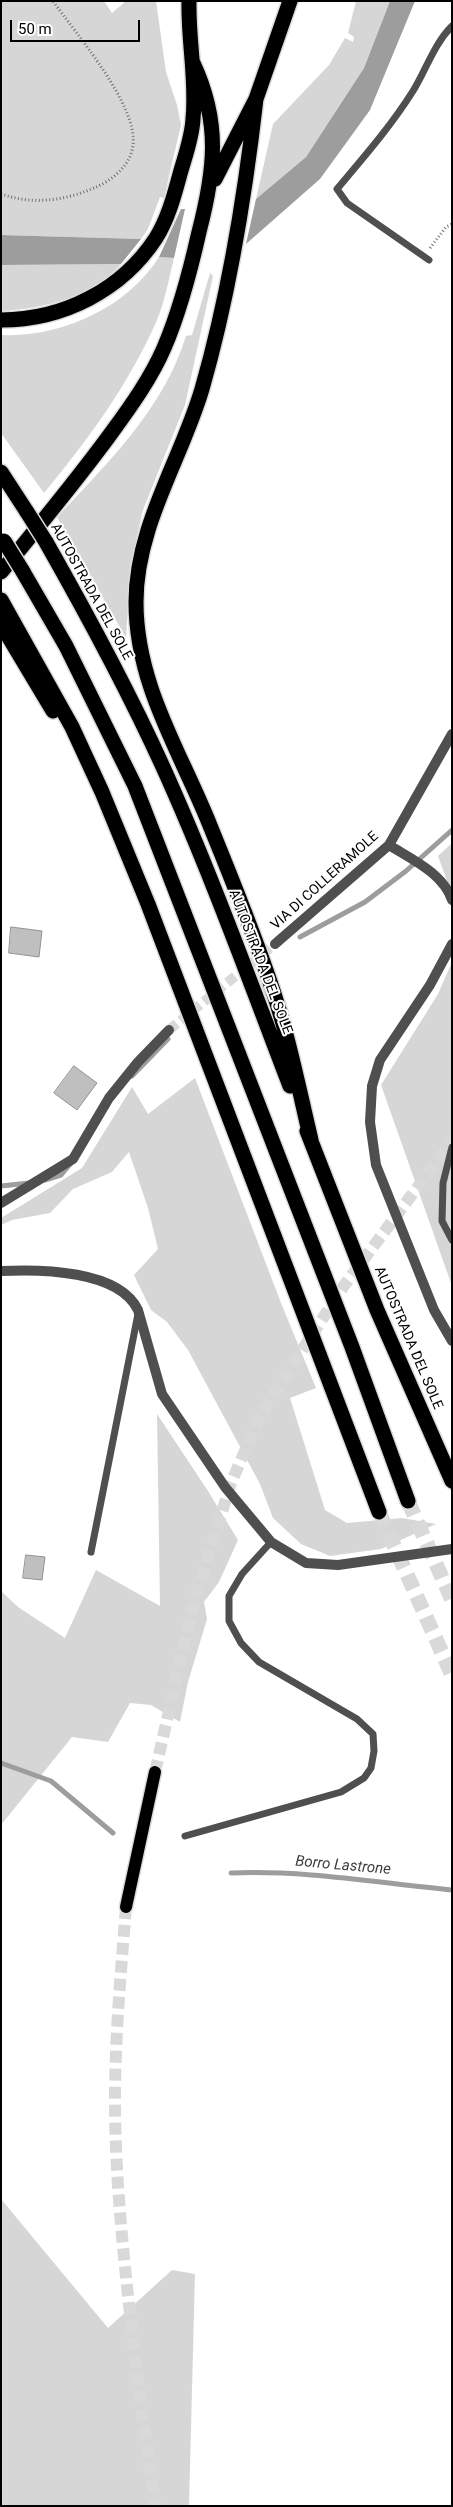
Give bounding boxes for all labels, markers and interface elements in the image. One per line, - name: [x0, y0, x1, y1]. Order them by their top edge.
- scale bar: [12, 10, 142, 42]
- text: 50 m: [18, 20, 52, 38]
- street label: AUTOSTRADA DEL SOLE: [46, 521, 136, 663]
- street label: VIA DI COLLERAMOLE: [268, 828, 382, 934]
- street label: AUTOSTRADA DEL SOLE: [225, 887, 295, 1037]
- street label: AUTOSTRADA DEL SOLE: [370, 1264, 446, 1412]
- water label: Borro Lastrone: [294, 1853, 392, 1879]

